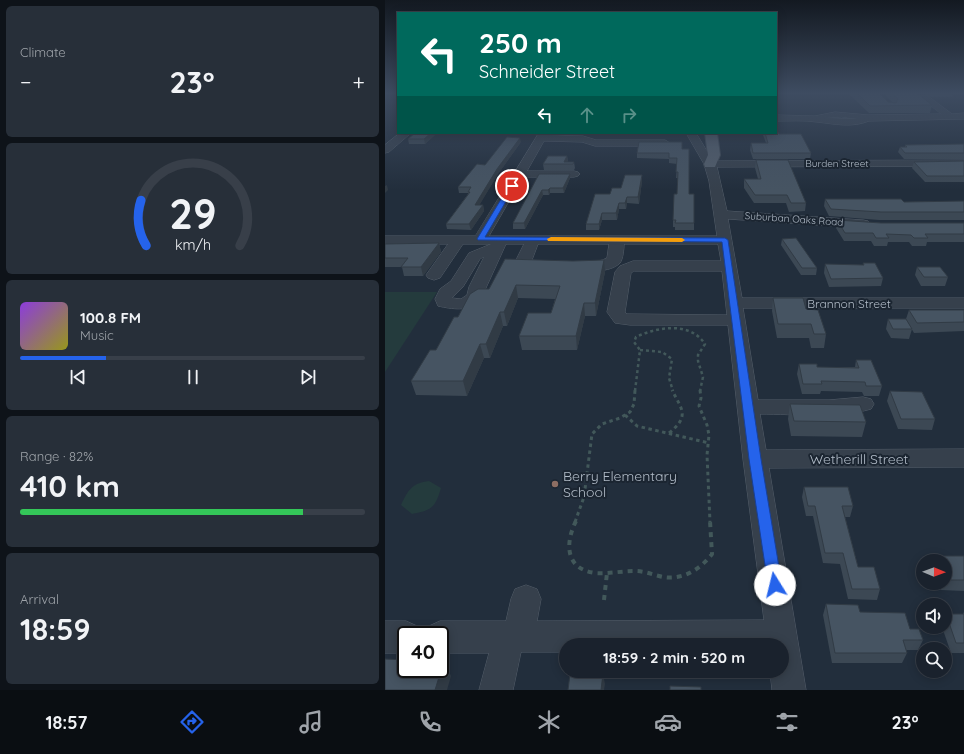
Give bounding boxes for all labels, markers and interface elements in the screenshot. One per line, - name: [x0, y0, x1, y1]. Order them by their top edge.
- text: 250 m: [479, 25, 562, 60]
- icon: left: [413, 28, 465, 80]
- text: Climate: [20, 44, 66, 60]
- text: Schneider Street: [479, 60, 615, 83]
- text: 23°: [170, 63, 215, 101]
- text: −: [20, 68, 31, 96]
- text: +: [353, 68, 365, 96]
- icon: left: [534, 104, 556, 126]
- icon: ahead: [576, 104, 598, 126]
- icon: right: [618, 104, 640, 126]
- street label: Burden Street: [805, 157, 869, 170]
- pin: [495, 169, 529, 203]
- icon: arrive: [501, 175, 523, 197]
- text: 29: [169, 187, 216, 239]
- street label: Suburban Oaks Road: [744, 209, 844, 229]
- text: km/h: [174, 236, 211, 254]
- street label: Brannon Street: [807, 296, 891, 311]
- text: 100.8 FM: [80, 308, 141, 327]
- text: Music: [80, 327, 114, 343]
- icon: previous: [67, 366, 89, 388]
- icon: pause: [182, 366, 204, 388]
- icon: next: [297, 366, 319, 388]
- text: Range · 82%: [20, 448, 93, 464]
- street label: Wetherill Street: [810, 450, 909, 468]
- text: 410 km: [20, 467, 120, 505]
- place label: Berry Elementary School: [563, 467, 677, 501]
- marker: Berry Elementary School: [550, 479, 560, 489]
- north arrow: [916, 554, 952, 590]
- map controls: [916, 554, 952, 678]
- position arrow: [754, 564, 796, 606]
- text: Arrival: [20, 591, 59, 607]
- button: sound: [916, 598, 952, 634]
- text: 18:59: [20, 610, 91, 648]
- speed limit sign: 40: [397, 626, 449, 678]
- button: search: [916, 642, 952, 678]
- text: 18:59 · 2 min · 520 m: [603, 648, 745, 667]
- icon: directions: [178, 708, 206, 736]
- icon: music: [297, 708, 325, 736]
- icon: phone: [416, 708, 444, 736]
- icon: climate: [535, 708, 563, 736]
- icon: car: [654, 708, 682, 736]
- icon: filters: [773, 708, 801, 736]
- text: 18:57: [45, 711, 87, 734]
- text: 23°: [891, 711, 918, 734]

